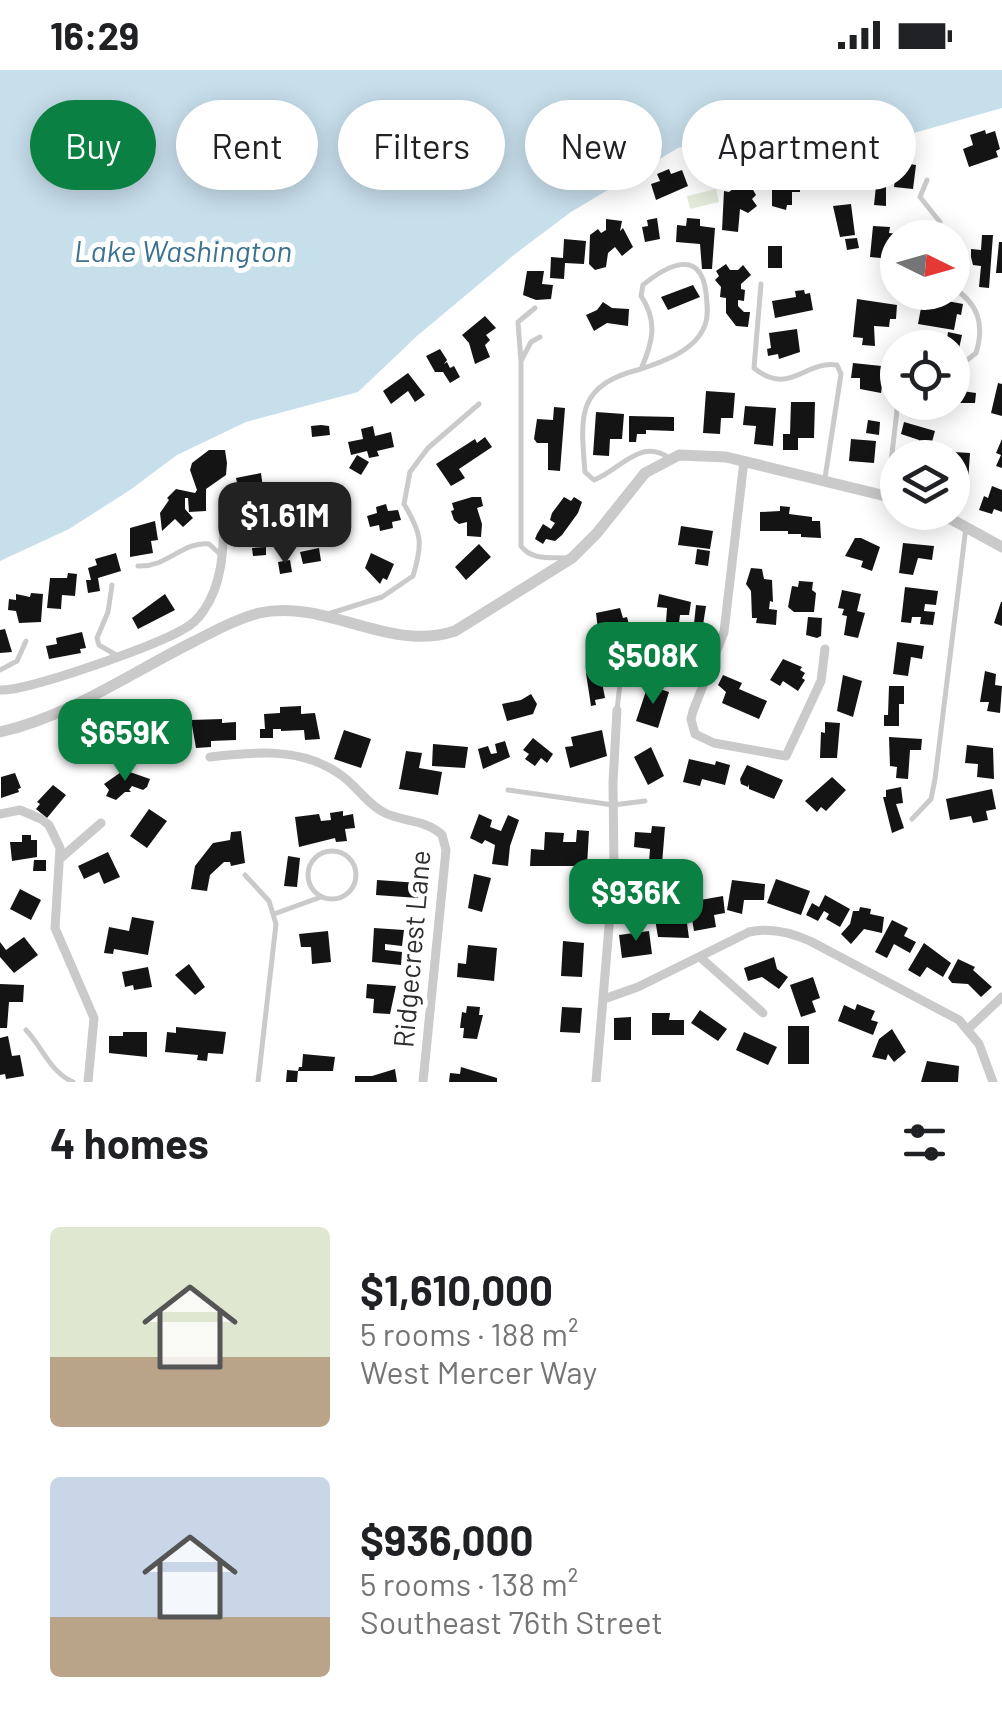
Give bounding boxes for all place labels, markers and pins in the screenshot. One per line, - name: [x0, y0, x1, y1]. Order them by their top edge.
- pin: $1.61M: [204, 482, 366, 567]
- pin: $508K: [583, 622, 723, 707]
- pin: $659K: [55, 699, 195, 784]
- pin: $936K: [566, 859, 706, 944]

